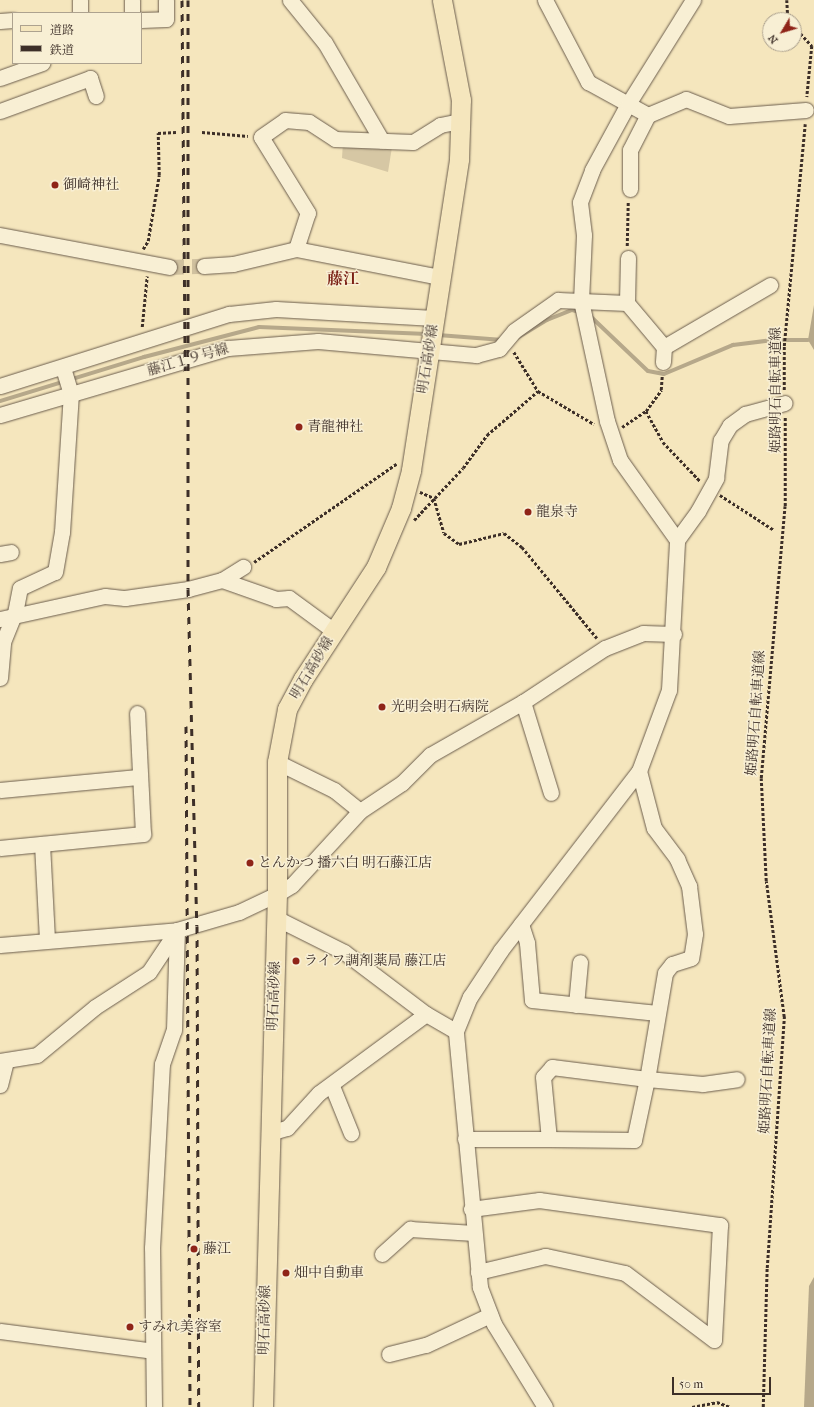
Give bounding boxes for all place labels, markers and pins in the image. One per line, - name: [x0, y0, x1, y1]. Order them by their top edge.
- place label: 御崎神社: [63, 177, 119, 193]
- marker: 御崎神社: [50, 180, 60, 190]
- place label: 青龍神社: [307, 419, 363, 435]
- marker: 青龍神社: [294, 422, 304, 432]
- place label: 龍泉寺: [536, 504, 578, 520]
- marker: 龍泉寺: [523, 507, 533, 517]
- place label: 光明会明石病院: [391, 699, 489, 715]
- marker: 光明会明石病院: [376, 701, 388, 713]
- place label: とんかつ 播六白 明石藤江店: [258, 855, 432, 871]
- marker: とんかつ 播六白 明石藤江店: [245, 858, 255, 868]
- place label: ライフ調剤薬局 藤江店: [304, 953, 447, 969]
- marker: ライフ調剤薬局 藤江店: [291, 956, 301, 966]
- place label: 藤江: [203, 1241, 231, 1257]
- marker: 藤江: [188, 1243, 200, 1255]
- place label: 畑中自動車: [294, 1265, 364, 1281]
- marker: 畑中自動車: [281, 1268, 291, 1278]
- place label: すみれ美容室: [138, 1319, 222, 1335]
- marker: すみれ美容室: [125, 1322, 135, 1332]

